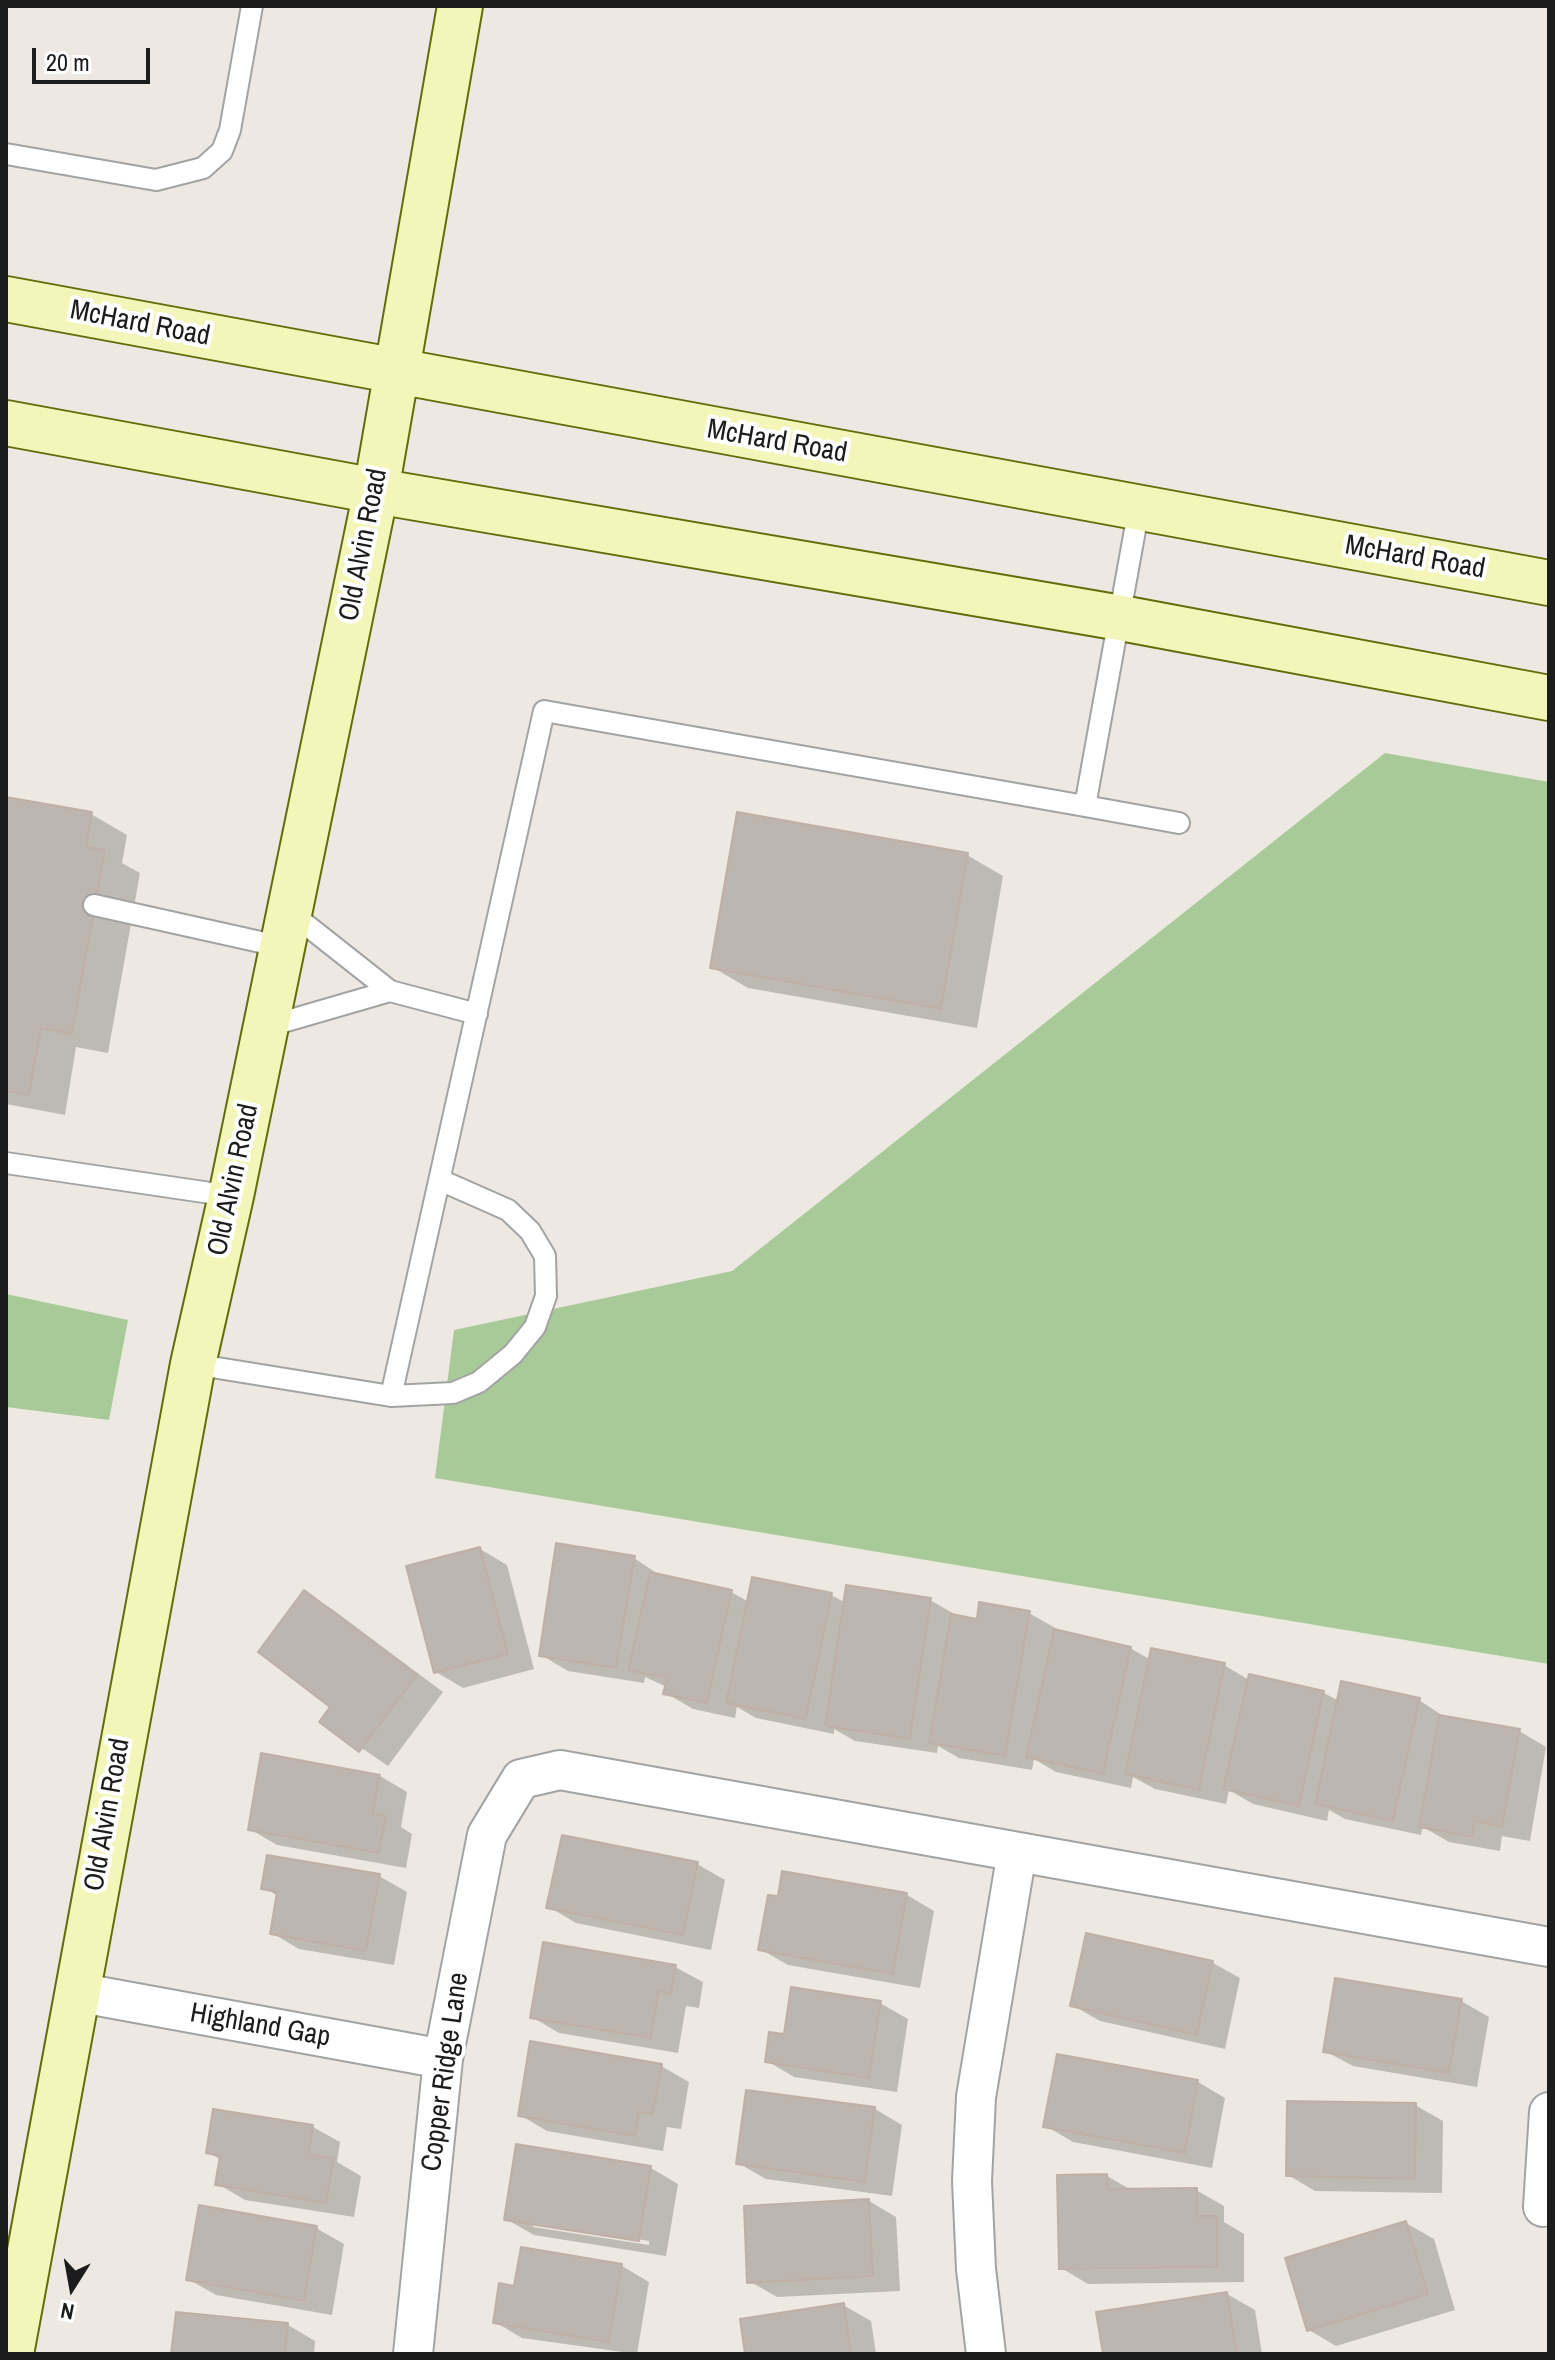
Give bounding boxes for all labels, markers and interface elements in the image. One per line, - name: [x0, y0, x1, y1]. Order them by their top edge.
- scale bar: [36, 32, 154, 82]
- text: 20 m: [46, 46, 90, 78]
- street label: McHard Road: [67, 294, 213, 354]
- street label: McHard Road: [704, 413, 850, 471]
- street label: Old Alvin Road: [333, 466, 395, 624]
- street label: McHard Road: [1342, 529, 1488, 587]
- street label: Old Alvin Road: [202, 1101, 266, 1259]
- street label: Old Alvin Road: [78, 1736, 138, 1894]
- street label: Copper Ridge Lane: [415, 1970, 477, 2174]
- street label: Highland Gap: [187, 1997, 333, 2055]
- north arrow: [32, 2248, 112, 2328]
- text: N: [58, 2296, 77, 2328]

